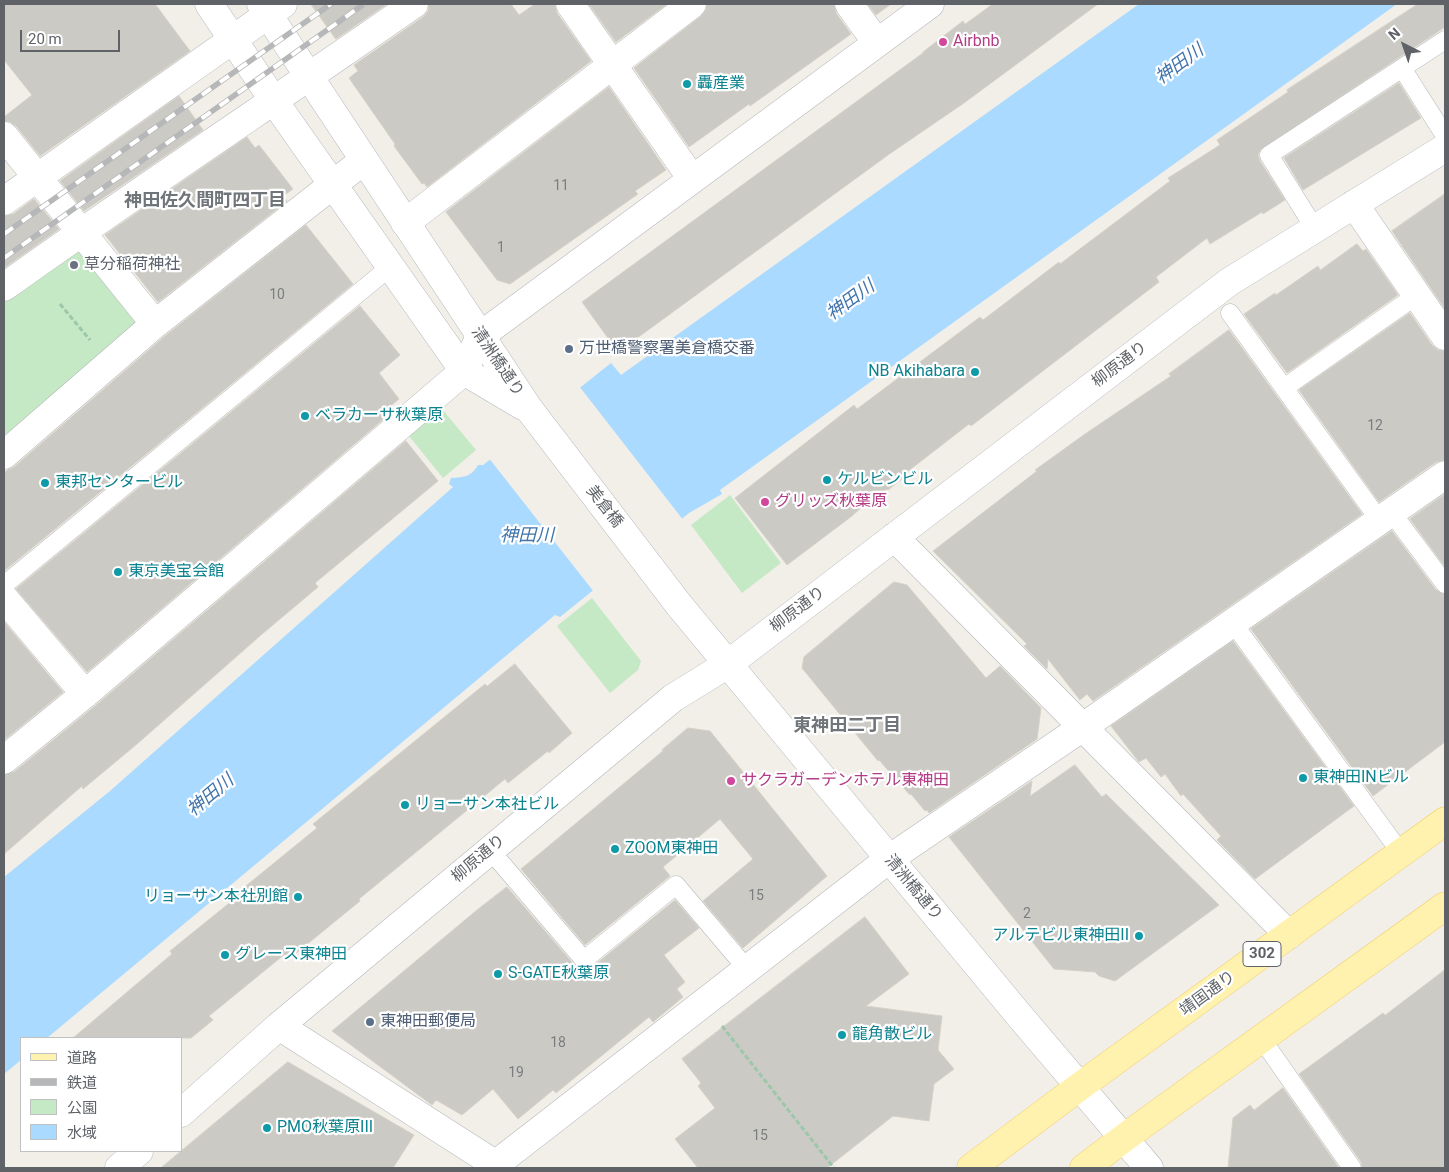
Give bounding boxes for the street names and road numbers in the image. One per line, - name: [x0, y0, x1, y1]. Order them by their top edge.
- street label: 清洲橋通り: [467, 323, 527, 401]
- street label: 柳原通り: [1089, 338, 1151, 392]
- street label: 美倉橋: [582, 482, 626, 532]
- street label: 柳原通り: [767, 583, 829, 637]
- street label: 柳原通り: [448, 831, 510, 887]
- street label: 清洲橋通り: [880, 851, 946, 925]
- road number: 302: [1243, 942, 1281, 966]
- street label: 靖国通り: [1176, 967, 1240, 1021]

